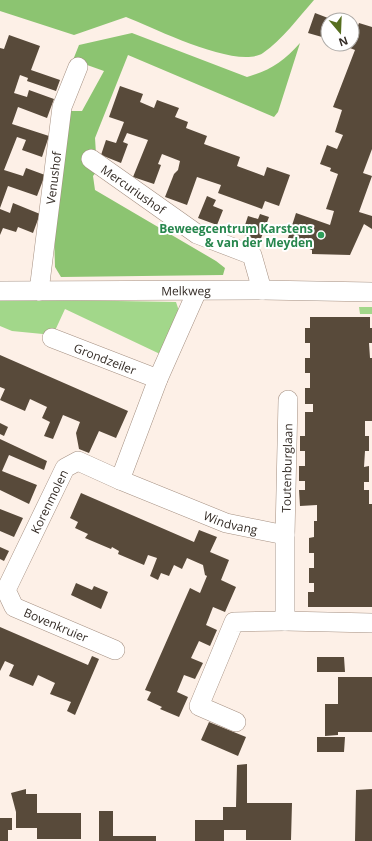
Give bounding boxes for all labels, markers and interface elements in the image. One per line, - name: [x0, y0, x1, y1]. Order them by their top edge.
- north arrow: [320, 12, 360, 52]
- text: N: [337, 33, 350, 50]
- street label: Venushof: [41, 150, 65, 205]
- street label: Mercuriushof: [98, 160, 170, 218]
- place label: Beweegcentrum Karstens & van der Meyden: [159, 220, 313, 251]
- marker: Beweegcentrum Karstens & van der Meyden: [316, 230, 326, 240]
- street label: Melkweg: [161, 282, 211, 299]
- street label: Grondzeiler: [71, 339, 139, 378]
- street label: Toutenburglaan: [277, 423, 296, 513]
- street label: Korenmolen: [26, 467, 72, 536]
- street label: Windvang: [201, 506, 260, 538]
- street label: Bovenkruier: [21, 604, 91, 646]

